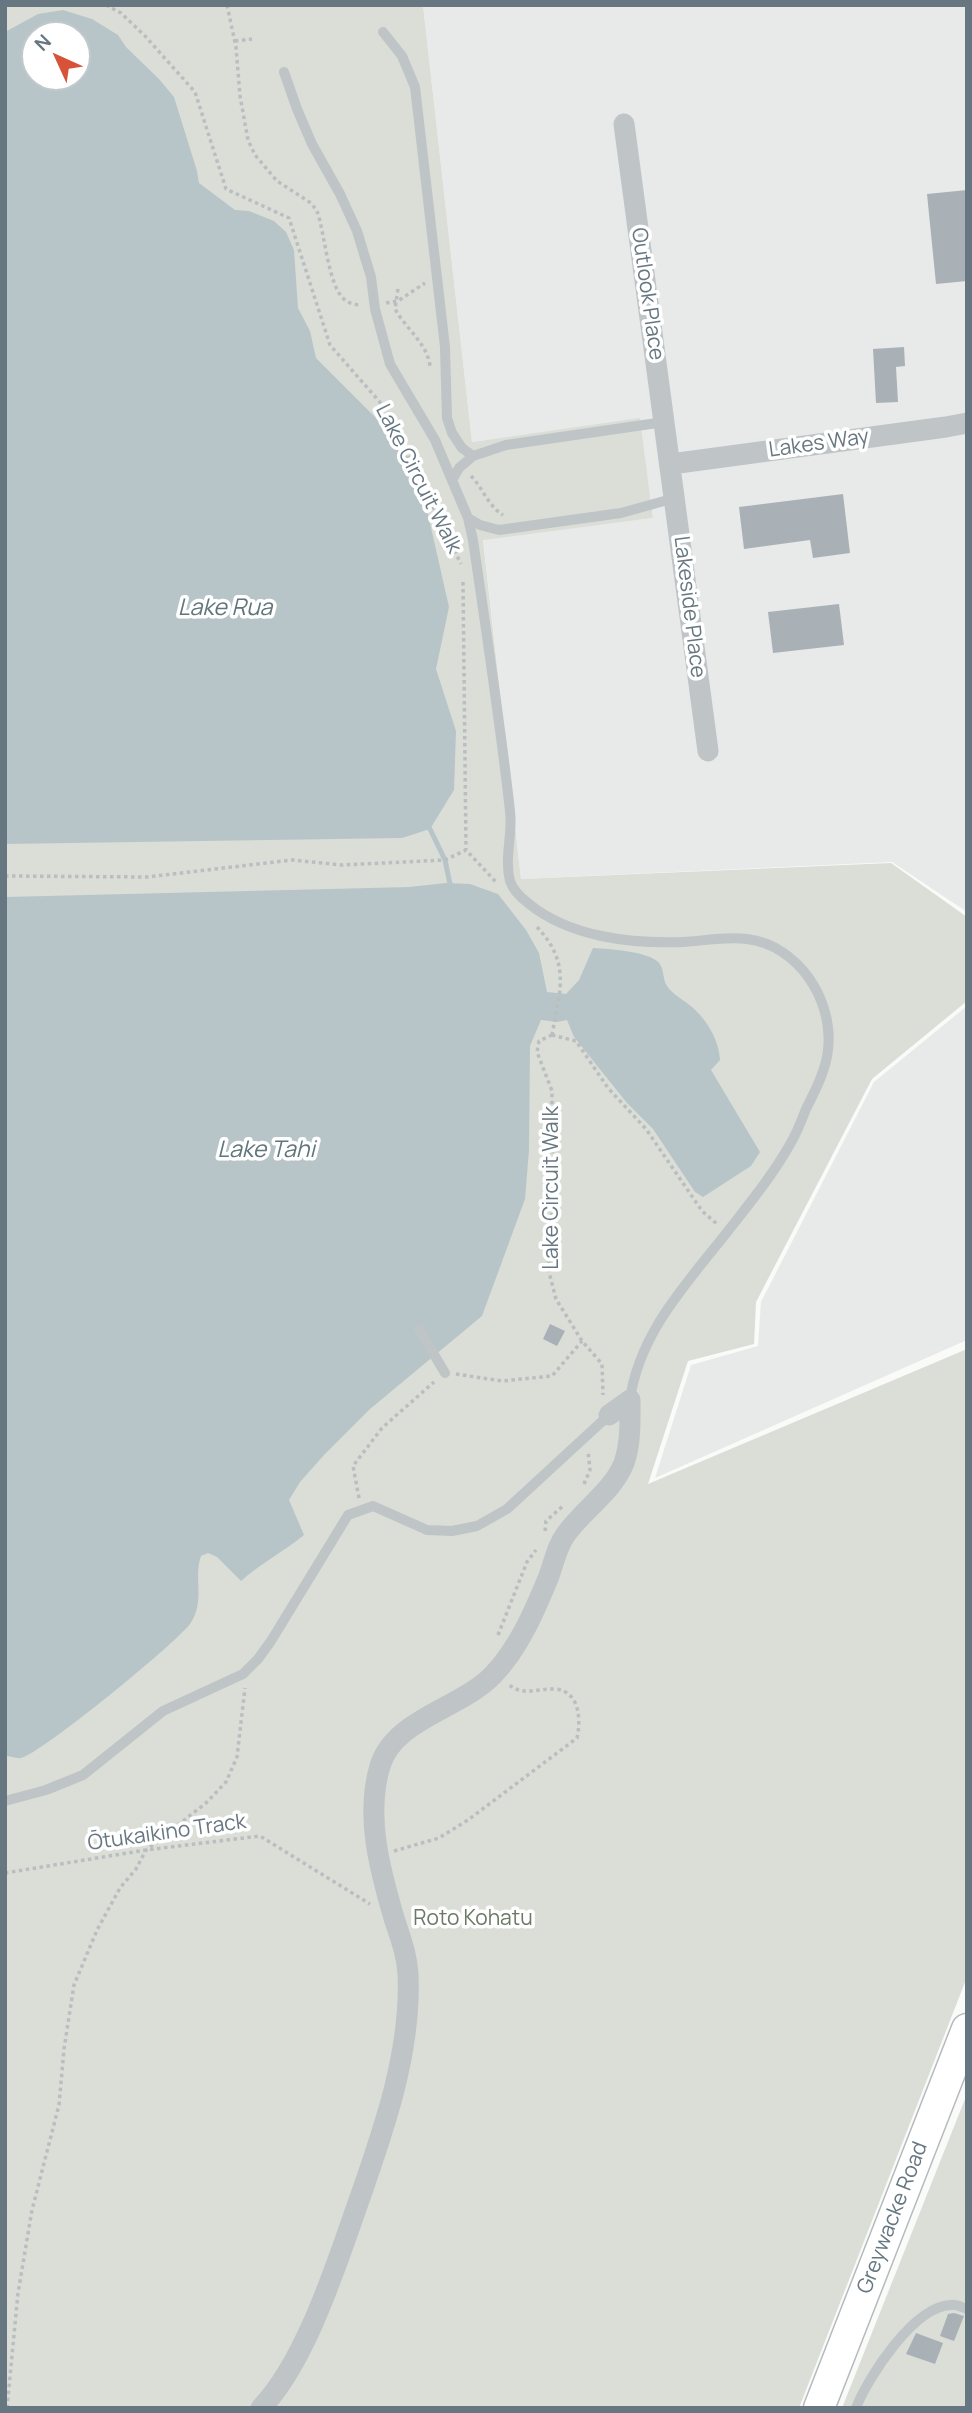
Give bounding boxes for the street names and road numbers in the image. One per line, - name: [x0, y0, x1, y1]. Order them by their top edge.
- street label: Outlook Place: [625, 226, 669, 362]
- street label: Lake Circuit Walk: [370, 400, 466, 558]
- street label: Lakes Way: [767, 425, 871, 463]
- street label: Lakeside Place: [668, 535, 710, 679]
- street label: Lake Circuit Walk: [539, 1106, 565, 1270]
- street label: Ōtukaikino Track: [86, 1809, 248, 1857]
- street label: Greywacke Road: [852, 2139, 934, 2297]

